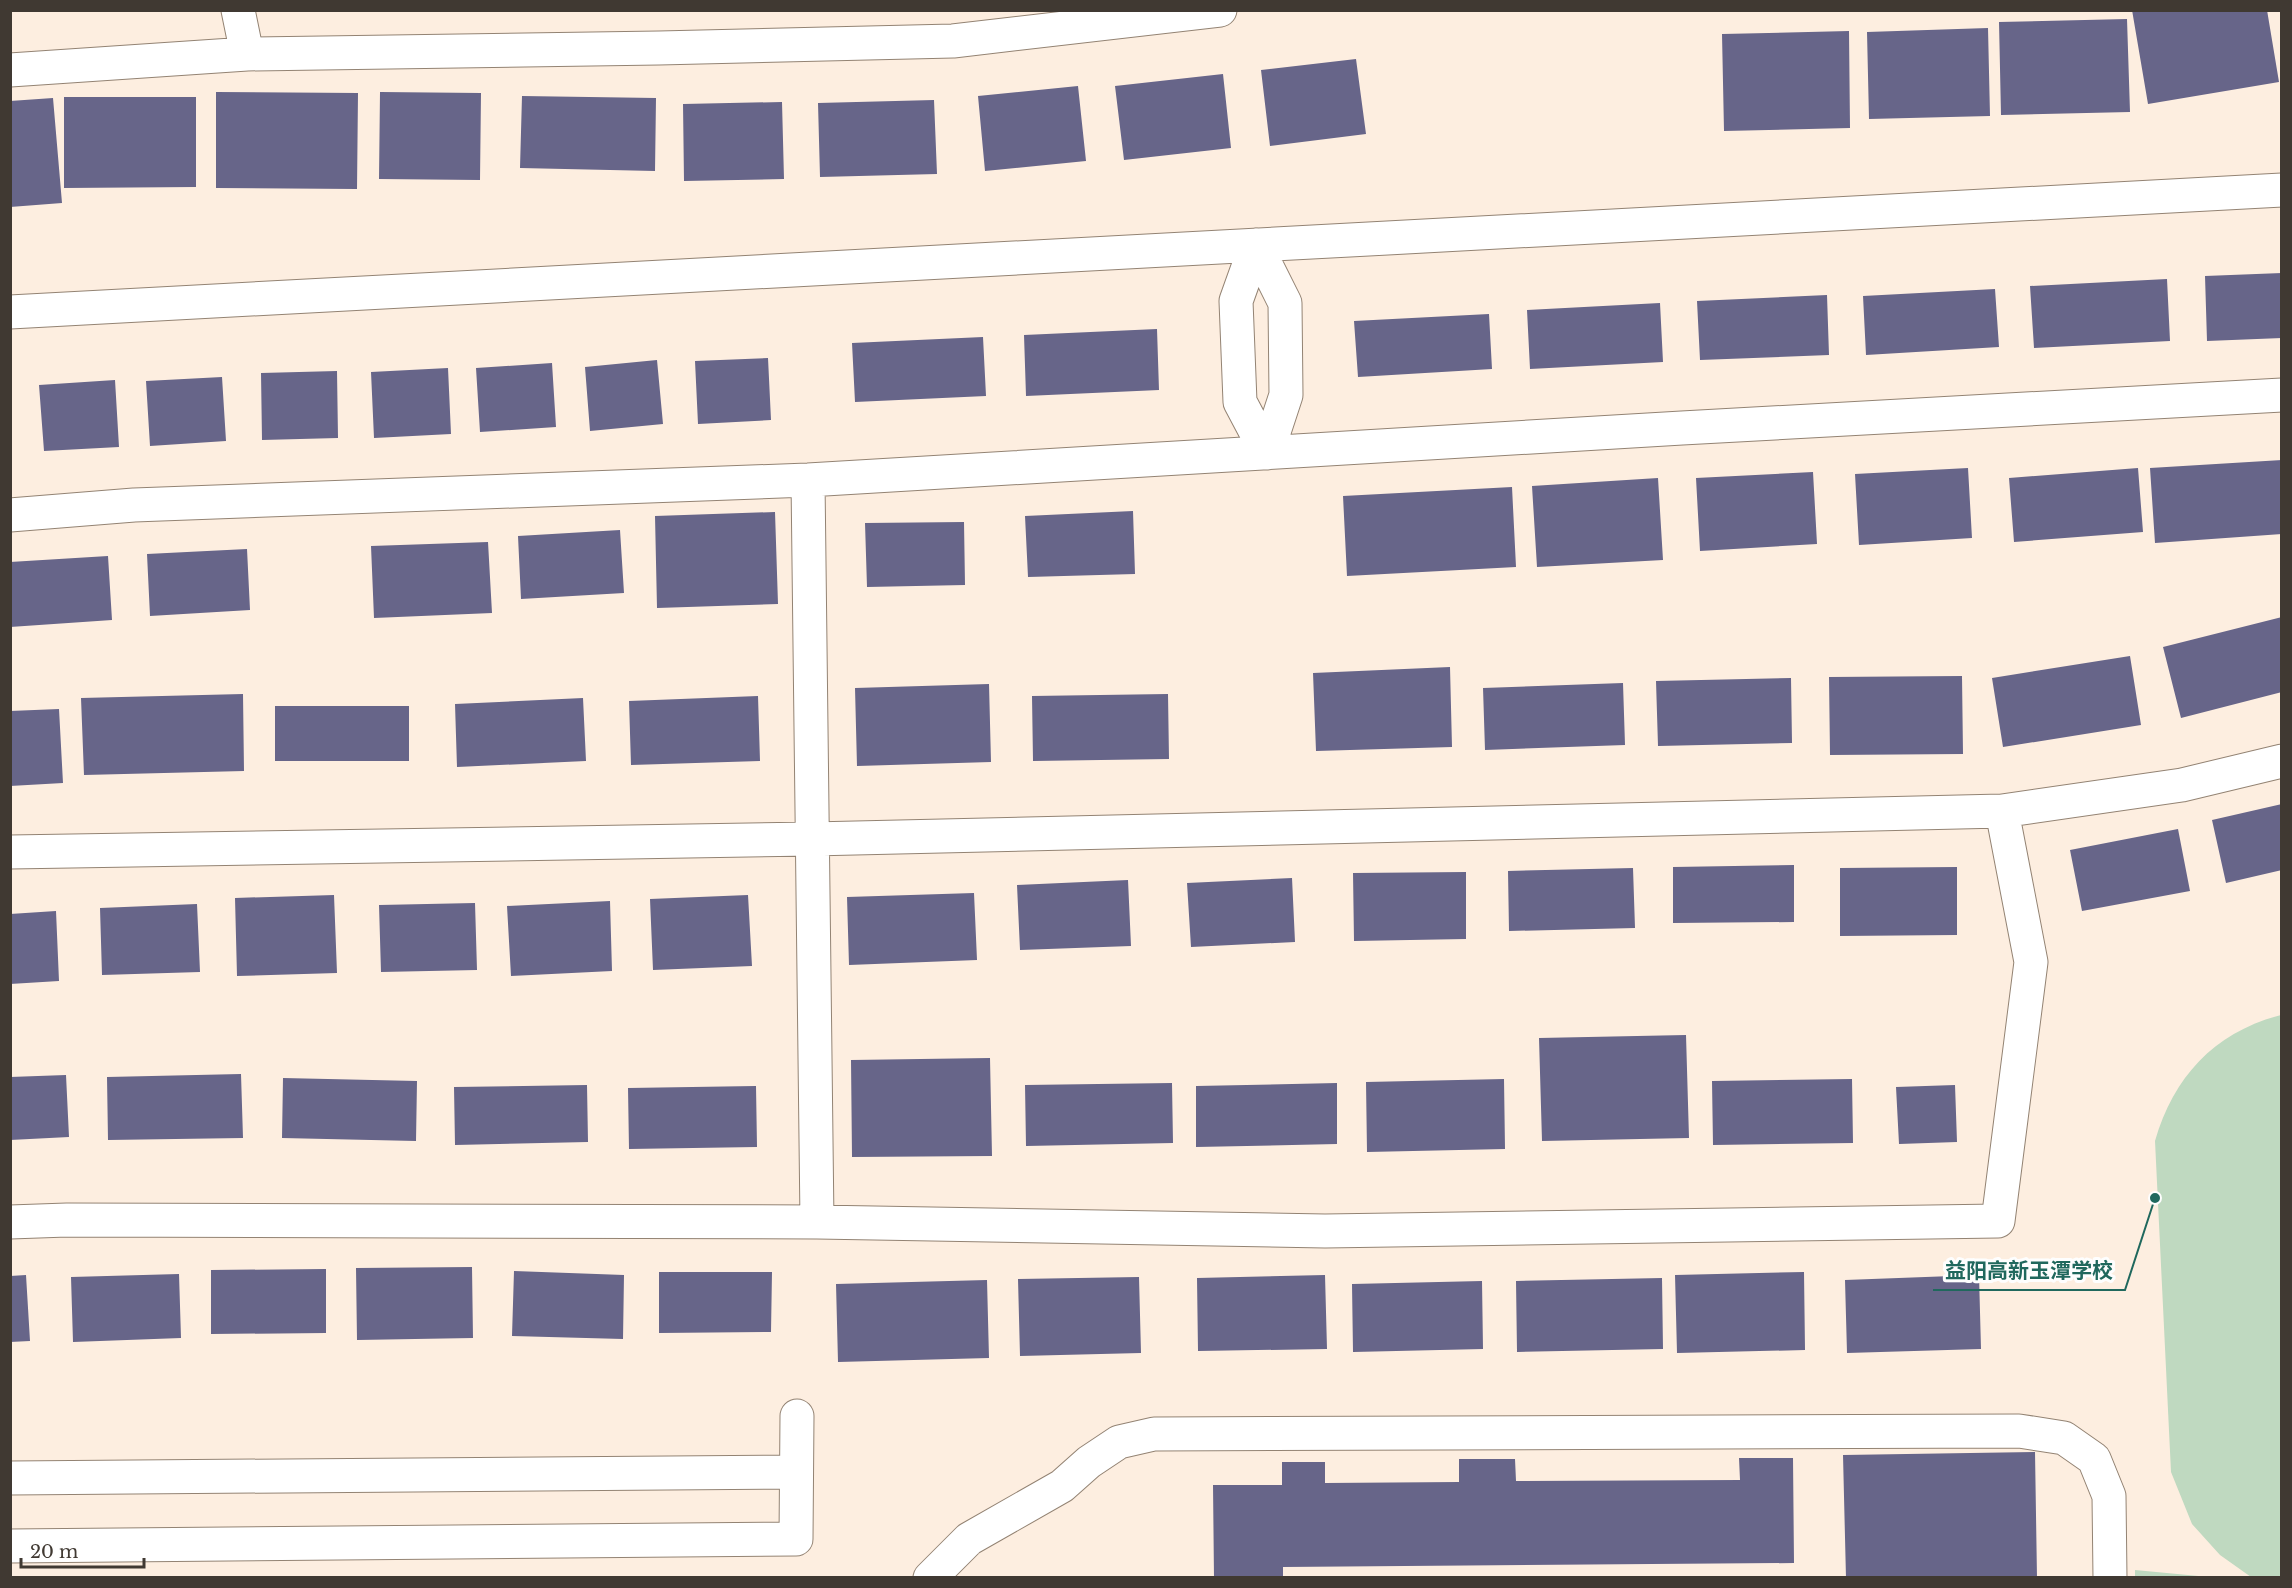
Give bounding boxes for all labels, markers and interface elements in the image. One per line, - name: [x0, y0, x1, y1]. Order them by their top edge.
- callout: 益阳高新玉潭学校: [1933, 1251, 2125, 1290]
- text: 益阳高新玉潭学校: [1945, 1258, 2113, 1284]
- scale bar: [21, 1531, 144, 1569]
- text: 20 m: [30, 1541, 78, 1563]

